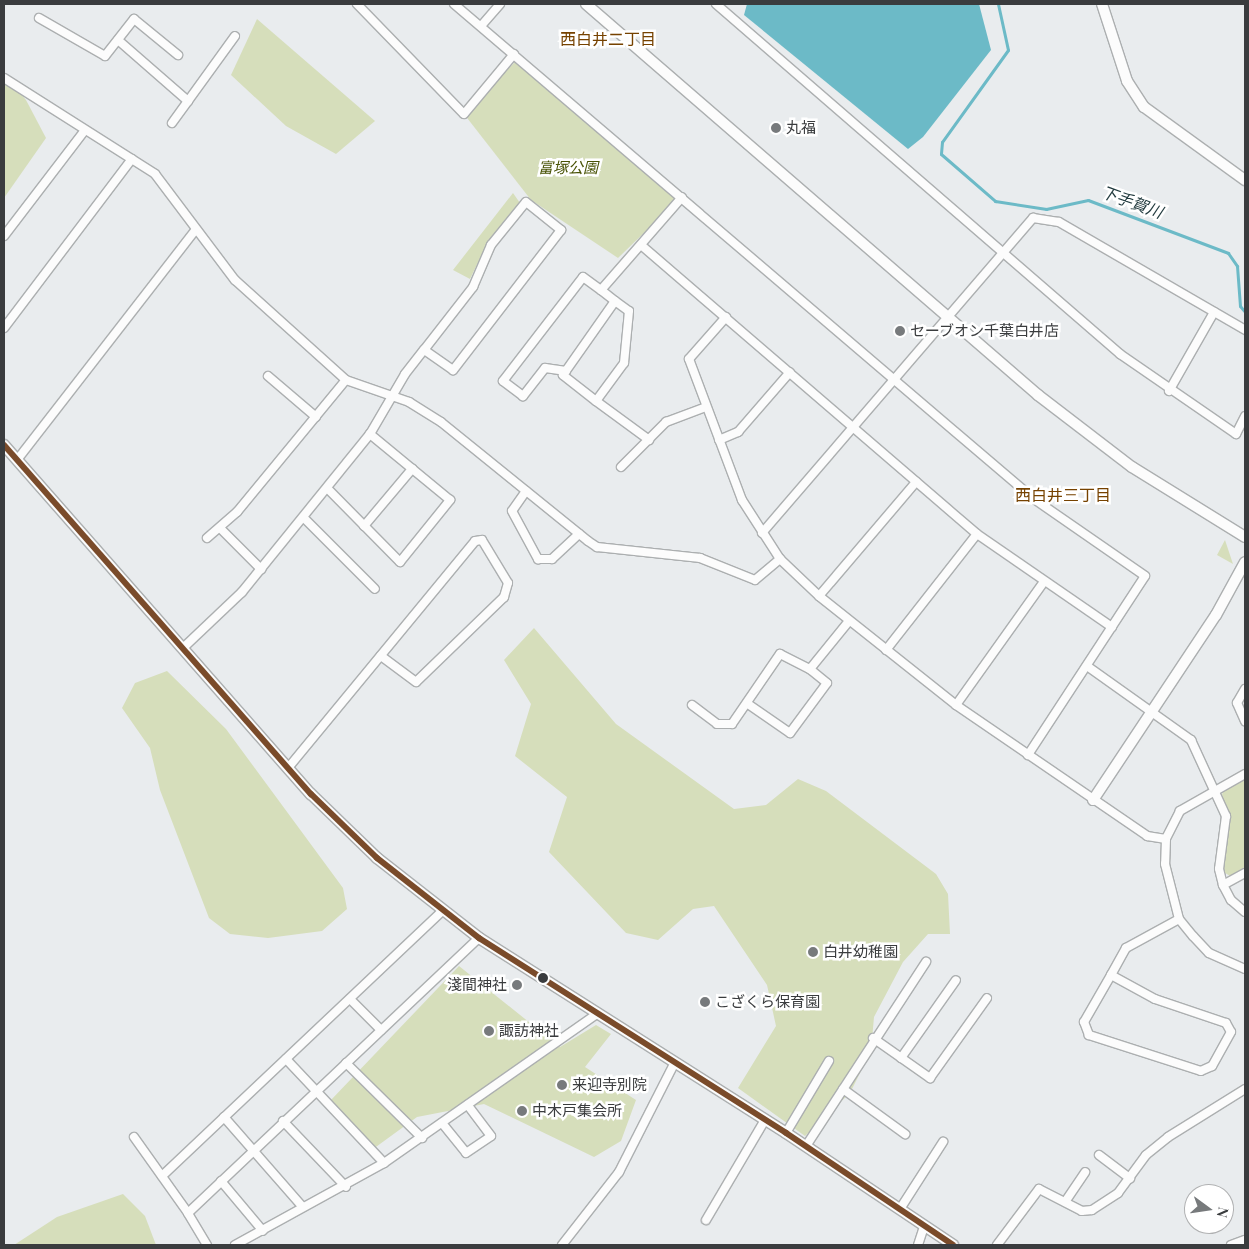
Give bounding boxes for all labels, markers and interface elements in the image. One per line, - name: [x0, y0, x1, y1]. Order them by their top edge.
- district label: 西白井二丁目: [560, 29, 656, 49]
- place label: 丸福: [786, 119, 816, 137]
- marker: 丸福: [770, 122, 782, 134]
- park label: 富塚公園: [538, 159, 598, 177]
- water label: 下手賀川: [1099, 182, 1165, 222]
- place label: セーブオン千葉白井店: [910, 322, 1060, 340]
- marker: セーブオン千葉白井店: [894, 325, 906, 337]
- district label: 西白井三丁目: [1015, 485, 1111, 505]
- place label: 白井幼稚園: [823, 943, 898, 961]
- marker: 白井幼稚園: [807, 946, 819, 958]
- unlabelled marker: [538, 973, 548, 983]
- place label: 淺間神社: [447, 976, 507, 994]
- marker: 淺間神社: [511, 979, 523, 991]
- place label: こざくら保育園: [715, 993, 820, 1011]
- marker: こざくら保育園: [699, 996, 711, 1008]
- place label: 諏訪神社: [499, 1022, 559, 1040]
- marker: 諏訪神社: [483, 1025, 495, 1037]
- place label: 来迎寺別院: [572, 1076, 647, 1094]
- marker: 来迎寺別院: [556, 1079, 568, 1091]
- place label: 中木戸集会所: [532, 1102, 622, 1120]
- marker: 中木戸集会所: [516, 1105, 528, 1117]
- north arrow: [1184, 1184, 1234, 1234]
- text: N: [1213, 1205, 1234, 1220]

